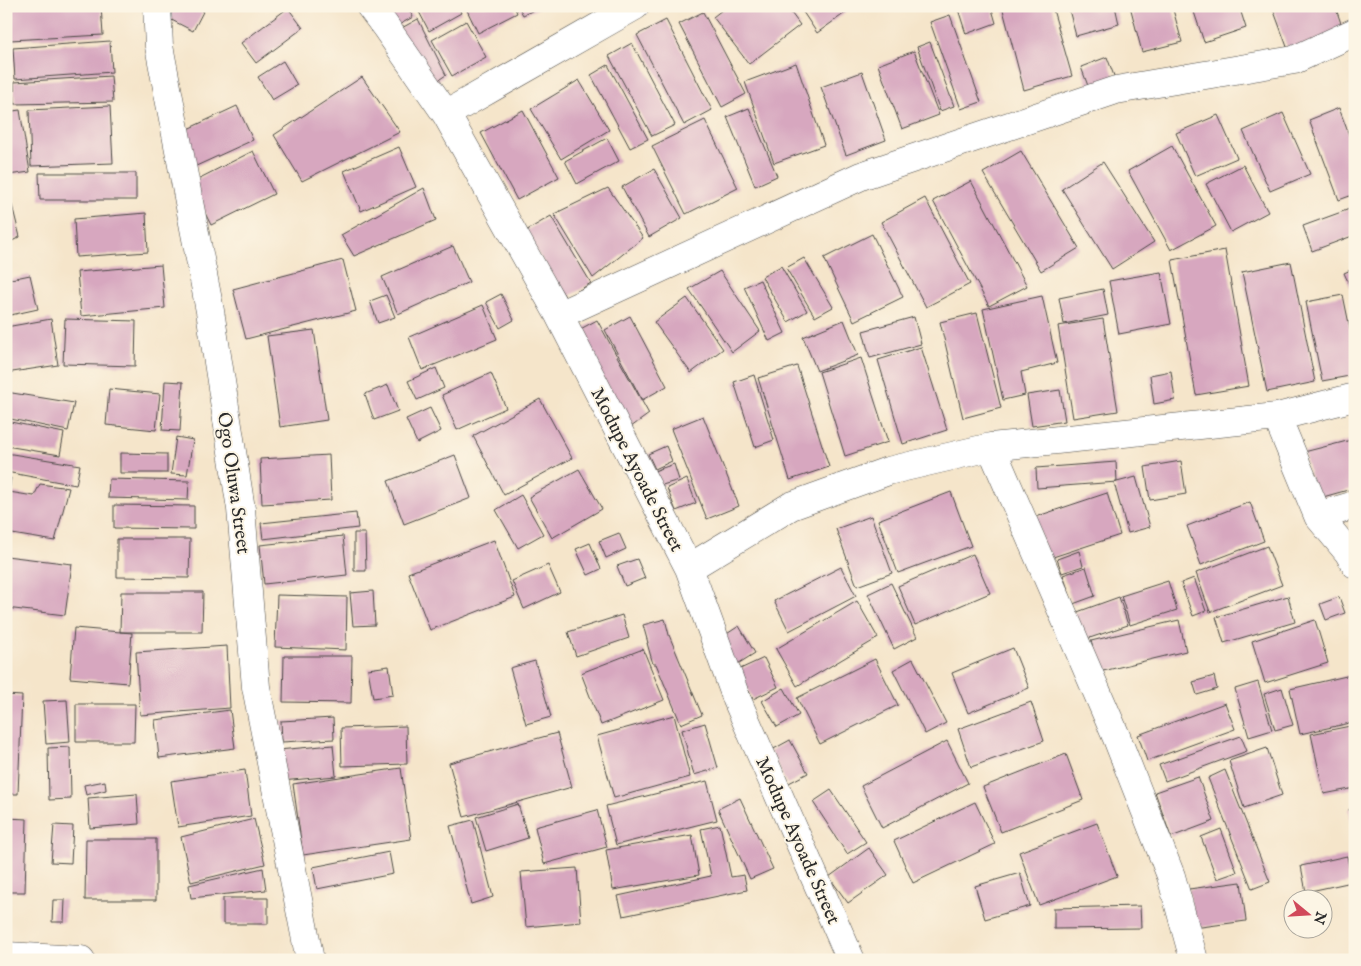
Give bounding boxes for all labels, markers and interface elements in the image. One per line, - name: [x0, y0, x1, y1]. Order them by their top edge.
- street label: Modupe Ayoade Street: [584, 384, 688, 556]
- street label: Ogo Oluwa Street: [211, 411, 255, 556]
- street label: Modupe Ayoade Street: [749, 753, 845, 929]
- north arrow: [1284, 888, 1334, 938]
- text: N: [1309, 908, 1330, 926]

